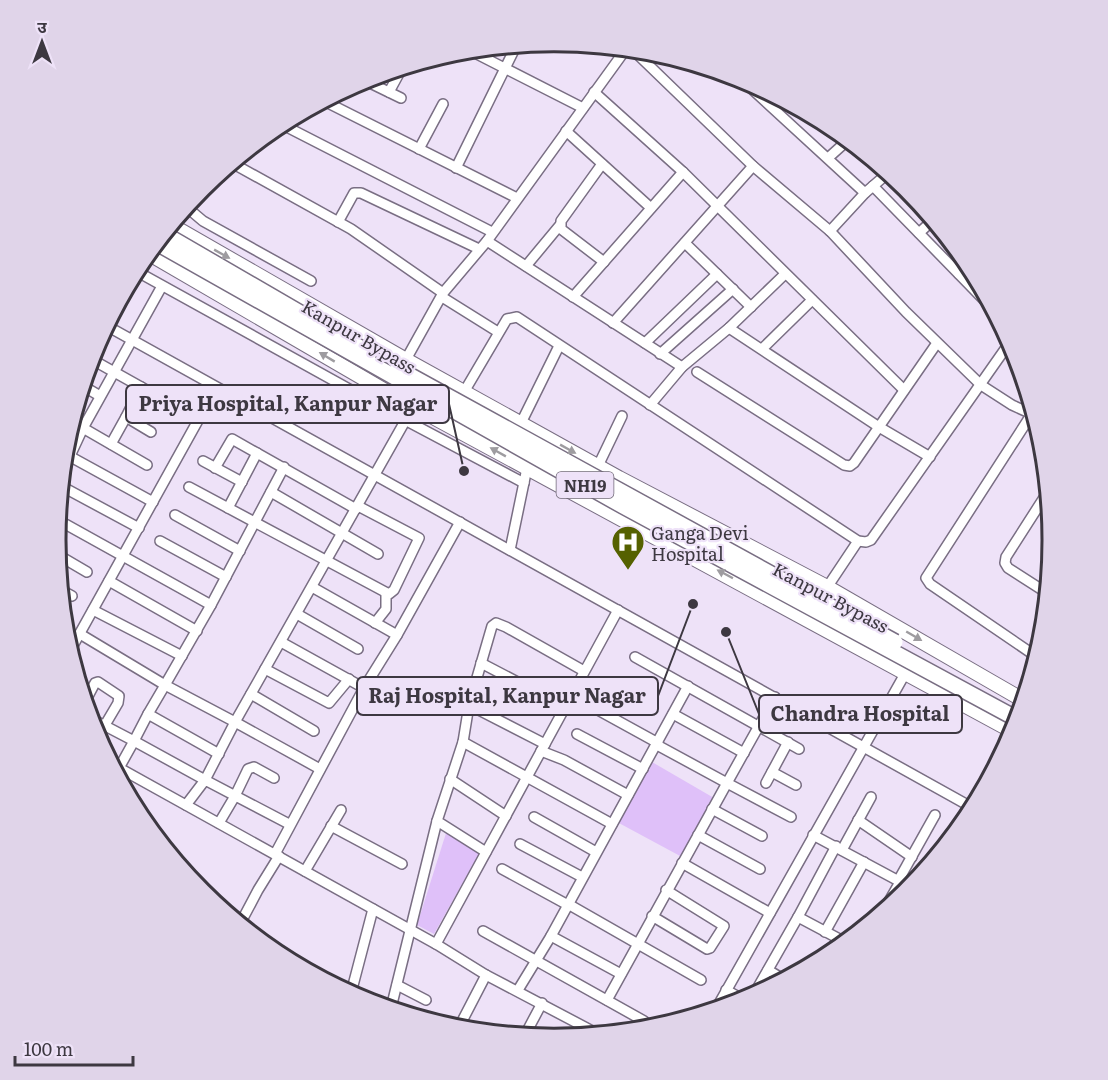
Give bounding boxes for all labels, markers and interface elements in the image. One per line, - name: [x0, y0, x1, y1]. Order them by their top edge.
- north arrow: [12, 12, 72, 72]
- text: उ: [37, 14, 47, 38]
- one-way arrow: [214, 249, 231, 259]
- street label: Kanpur Bypass: [297, 292, 421, 380]
- one-way arrow: [319, 352, 335, 363]
- callout: Priya Hospital, Kanpur Nagar: [126, 385, 449, 423]
- text: Priya Hospital, Kanpur Nagar: [139, 387, 438, 417]
- one-way arrow: [559, 444, 576, 454]
- one-way arrow: [490, 446, 506, 457]
- road number: NH19: [556, 472, 614, 498]
- place label: Ganga Devi Hospital: [651, 519, 749, 567]
- hospital icon: Ganga Devi Hospital: [610, 524, 646, 571]
- street label: Kanpur Bypass: [768, 555, 894, 639]
- one-way arrow: [716, 569, 733, 579]
- one-way arrow: [906, 631, 922, 642]
- callout: Raj Hospital, Kanpur Nagar: [357, 677, 658, 715]
- text: Raj Hospital, Kanpur Nagar: [368, 679, 646, 709]
- callout: Chandra Hospital: [759, 695, 962, 733]
- text: Chandra Hospital: [771, 697, 949, 727]
- scale bar: [15, 1029, 134, 1067]
- text: 100 m: [24, 1035, 73, 1062]

